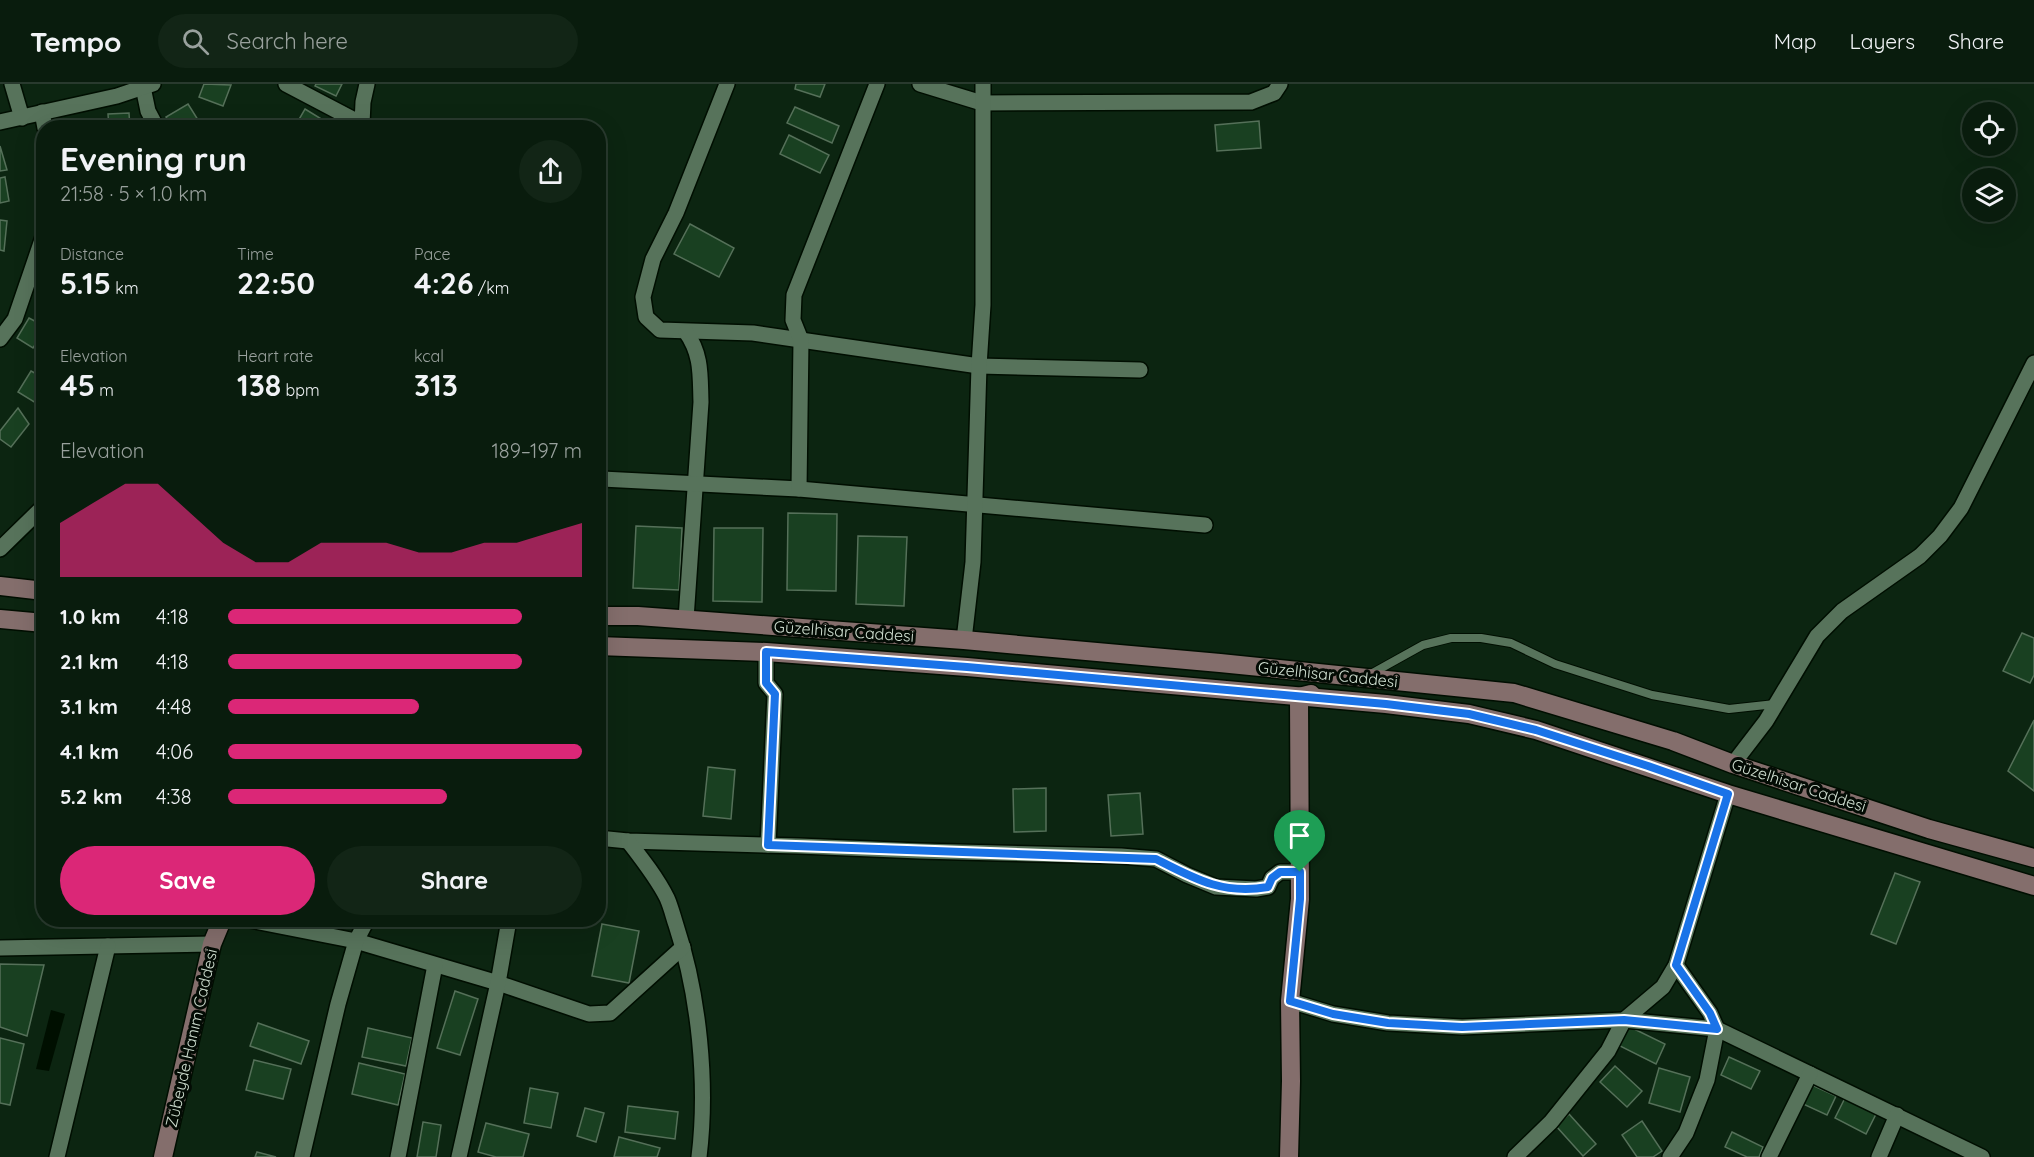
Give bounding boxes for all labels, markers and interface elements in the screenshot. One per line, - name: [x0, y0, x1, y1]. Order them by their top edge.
- search box: [158, 14, 578, 68]
- text: Tempo: [30, 24, 122, 59]
- icon: search: [179, 25, 212, 58]
- text: Search here: [227, 27, 348, 55]
- text: Map: [1774, 28, 1817, 54]
- text: Layers: [1850, 28, 1915, 54]
- text: Share: [1948, 28, 2004, 54]
- map controls: [1962, 102, 2016, 222]
- button: locate: [1962, 102, 2016, 156]
- text: Evening run: [60, 138, 247, 179]
- button: share: [519, 140, 582, 203]
- button: layers: [1962, 168, 2016, 222]
- text: 21:58 · 5 × 1.0 km: [60, 181, 207, 206]
- text: Distance: [60, 244, 124, 264]
- text: Time: [237, 244, 274, 264]
- text: Pace: [414, 244, 450, 264]
- text: 5.15: [60, 264, 111, 302]
- text: 22:50: [237, 264, 315, 302]
- text: 4:26: [414, 264, 474, 302]
- text: km: [111, 278, 139, 298]
- text: /km: [474, 278, 509, 298]
- text: Elevation: [60, 346, 127, 366]
- text: Heart rate: [237, 346, 313, 366]
- text: kcal: [414, 346, 444, 366]
- text: 45: [60, 366, 95, 404]
- text: 138: [237, 366, 281, 404]
- text: 313: [414, 366, 458, 404]
- text: m: [95, 380, 114, 400]
- text: bpm: [281, 380, 320, 400]
- text: Elevation: [60, 438, 144, 463]
- text: 189–197 m: [491, 438, 582, 463]
- text: 1.0 km: [60, 604, 120, 629]
- text: 4:18: [156, 604, 188, 629]
- street label: Güzelhisar Caddesi: [773, 616, 915, 646]
- text: 2.1 km: [60, 649, 119, 674]
- text: 4:18: [156, 649, 188, 674]
- street label: Güzelhisar Caddesi: [1257, 657, 1399, 691]
- text: 3.1 km: [60, 694, 118, 719]
- text: 4:48: [156, 694, 192, 719]
- text: 4.1 km: [60, 739, 119, 764]
- text: 4:06: [156, 739, 193, 764]
- street label: Güzelhisar Caddesi: [1729, 754, 1869, 816]
- text: 5.2 km: [60, 784, 123, 809]
- text: 4:38: [156, 784, 192, 809]
- pin: [1274, 810, 1325, 872]
- icon: arrive: [1283, 819, 1316, 852]
- button: Save: [60, 846, 315, 915]
- button: Share: [327, 846, 582, 915]
- street label: Zübeyde Hanım Caddesi: [161, 947, 221, 1129]

